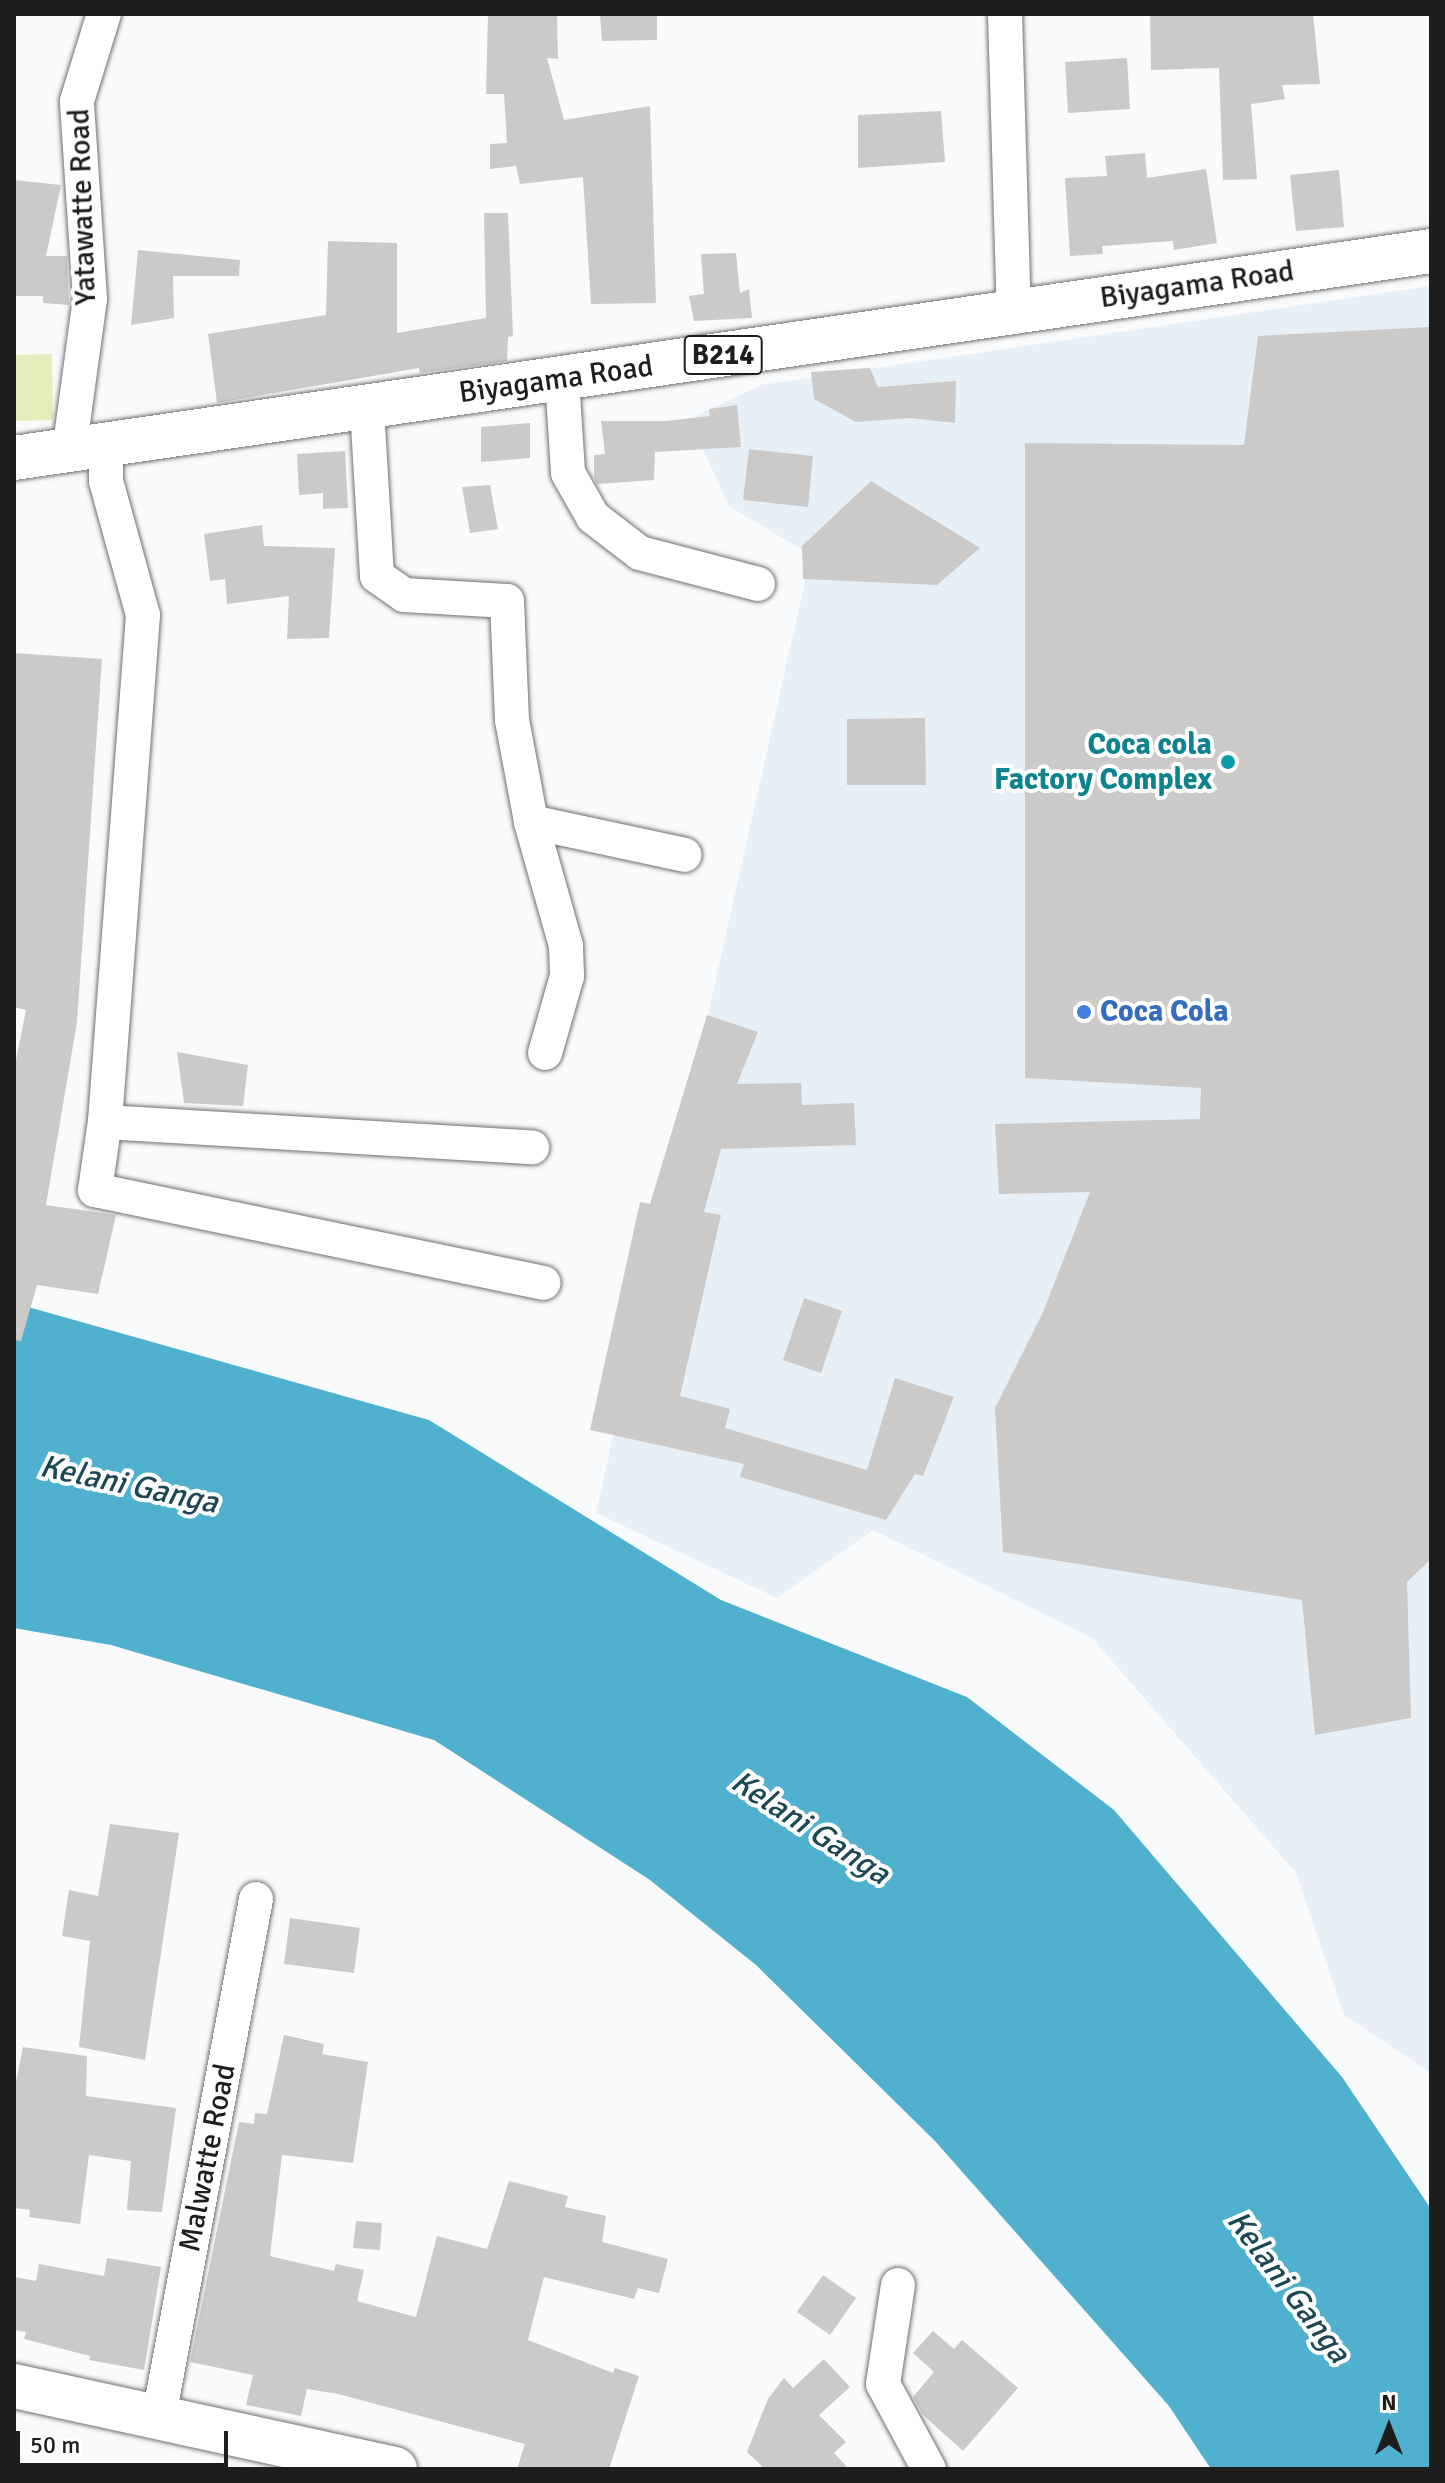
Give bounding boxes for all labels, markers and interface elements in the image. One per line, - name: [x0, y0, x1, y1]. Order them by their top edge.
- street label: Yatawatte Road: [62, 108, 104, 306]
- street label: Biyagama Road: [1098, 254, 1296, 316]
- road number: B214: [683, 331, 763, 379]
- street label: Biyagama Road: [457, 349, 655, 411]
- place label: Coca cola Factory Complex: [994, 727, 1212, 798]
- marker: Coca cola Factory Complex: [1219, 753, 1237, 771]
- place label: Coca Cola: [1100, 994, 1229, 1030]
- marker: Coca Cola: [1075, 1003, 1093, 1021]
- water label: Kelani Ganga: [37, 1447, 221, 1523]
- water label: Kelani Ganga: [724, 1763, 896, 1893]
- street label: Malwatte Road: [172, 2061, 244, 2255]
- water label: Kelani Ganga: [1218, 2203, 1358, 2371]
- north arrow: [1349, 2387, 1429, 2467]
- text: N: [1381, 2389, 1397, 2416]
- scale bar: [20, 2415, 232, 2465]
- text: 50 m: [30, 2430, 80, 2460]

